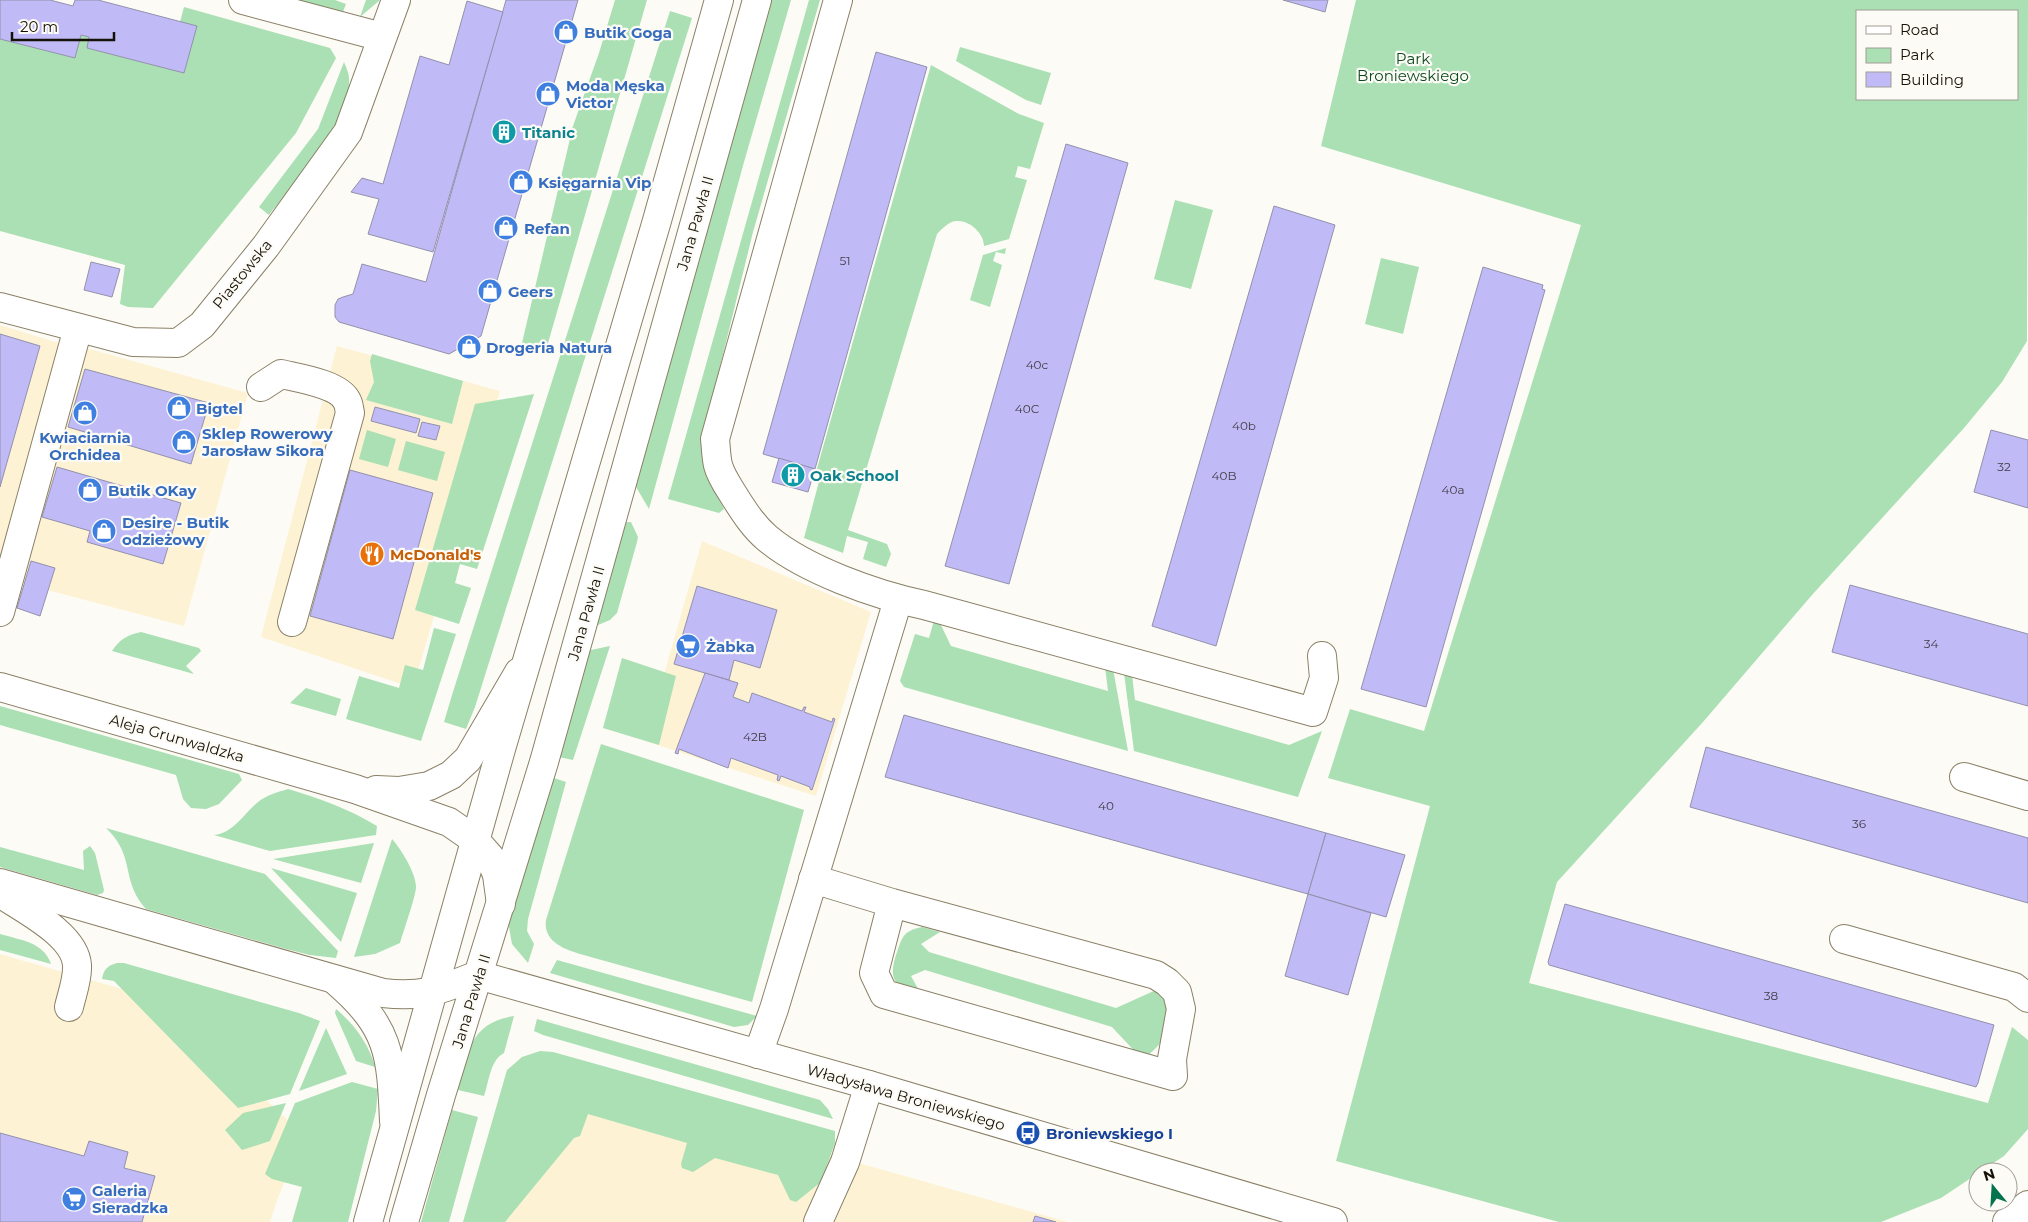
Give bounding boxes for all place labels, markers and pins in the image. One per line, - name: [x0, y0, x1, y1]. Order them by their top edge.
- shop icon: Butik Goga: [553, 19, 579, 45]
- place label: Butik Goga: [584, 23, 672, 42]
- place label: Moda Męska Victor: [565, 76, 665, 112]
- shop icon: Moda Męska Victor: [535, 81, 561, 107]
- building icon: Titanic: [491, 119, 517, 145]
- place label: Titanic: [522, 123, 575, 142]
- shop icon: Księgarnia Vip: [508, 169, 534, 195]
- place label: Księgarnia Vip: [538, 173, 651, 192]
- shop icon: Refan: [493, 215, 519, 241]
- place label: Refan: [524, 219, 570, 238]
- shop icon: Geers: [477, 278, 503, 304]
- place label: Geers: [508, 282, 553, 301]
- shop icon: Drogeria Natura: [456, 334, 482, 360]
- place label: Drogeria Natura: [486, 338, 612, 357]
- shop icon: Bigtel: [166, 395, 192, 421]
- place label: Bigtel: [196, 399, 243, 418]
- shop icon: Kwiaciarnia Orchidea: [72, 400, 98, 426]
- place label: Sklep Rowerowy Jarosław Sikora: [201, 424, 334, 460]
- place label: Kwiaciarnia Orchidea: [39, 428, 131, 464]
- shop icon: Sklep Rowerowy Jarosław Sikora: [171, 429, 197, 455]
- building icon: Oak School: [780, 462, 806, 488]
- place label: Oak School: [810, 466, 899, 485]
- shop icon: Butik OKay: [77, 477, 103, 503]
- place label: Butik OKay: [108, 481, 198, 500]
- place label: Desire - Butik odzieżowy: [122, 513, 229, 549]
- shop icon: Desire - Butik odzieżowy: [91, 518, 117, 544]
- restaurant icon: McDonald's: [359, 541, 385, 567]
- place label: McDonald's: [390, 545, 481, 564]
- supermarket icon: Żabka: [675, 633, 701, 659]
- place label: Żabka: [706, 637, 755, 656]
- bus stop icon: Broniewskiego I: [1015, 1120, 1041, 1146]
- place label: Broniewskiego I: [1046, 1124, 1173, 1143]
- place label: Galeria Sieradzka: [92, 1181, 168, 1217]
- supermarket icon: Galeria Sieradzka: [61, 1186, 87, 1212]

